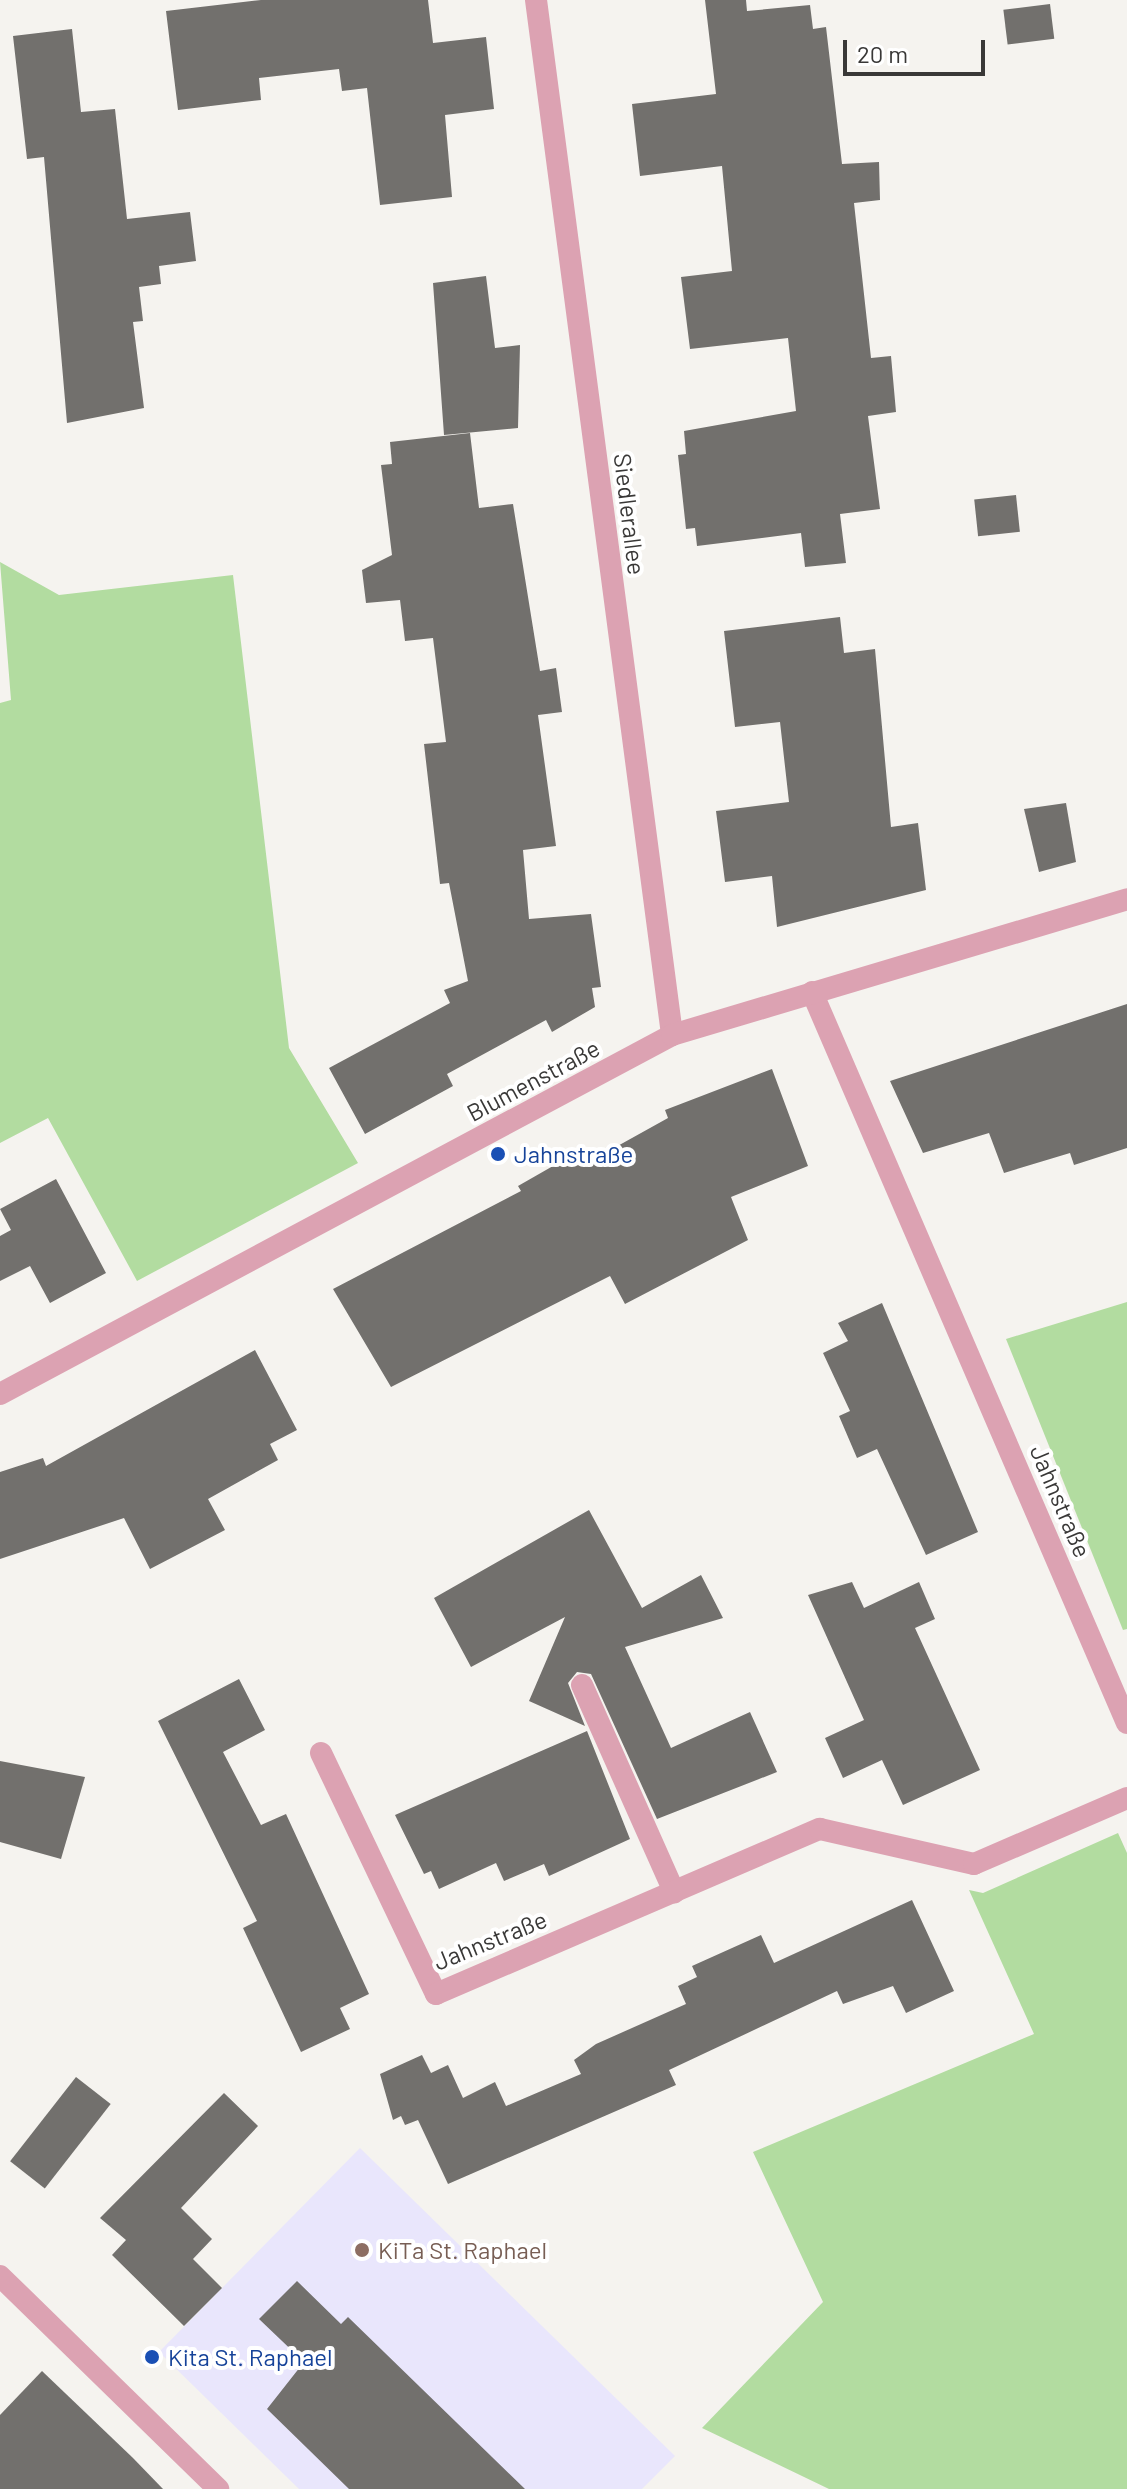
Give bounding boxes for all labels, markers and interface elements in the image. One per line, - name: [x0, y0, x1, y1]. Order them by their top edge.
- scale bar: [847, 24, 989, 74]
- text: 20 m: [857, 39, 908, 68]
- street label: Siedlerallee: [608, 452, 652, 576]
- street label: Blumenstraße: [462, 1033, 604, 1127]
- place label: Jahnstraße: [514, 1140, 633, 1168]
- marker: Jahnstraße: [489, 1145, 507, 1163]
- street label: Jahnstraße: [1024, 1440, 1098, 1562]
- street label: Jahnstraße: [429, 1904, 551, 1976]
- place label: KiTa St. Raphael: [378, 2236, 547, 2264]
- marker: KiTa St. Raphael: [353, 2241, 371, 2259]
- place label: Kita St. Raphael: [168, 2343, 332, 2371]
- marker: Kita St. Raphael: [143, 2348, 161, 2366]

